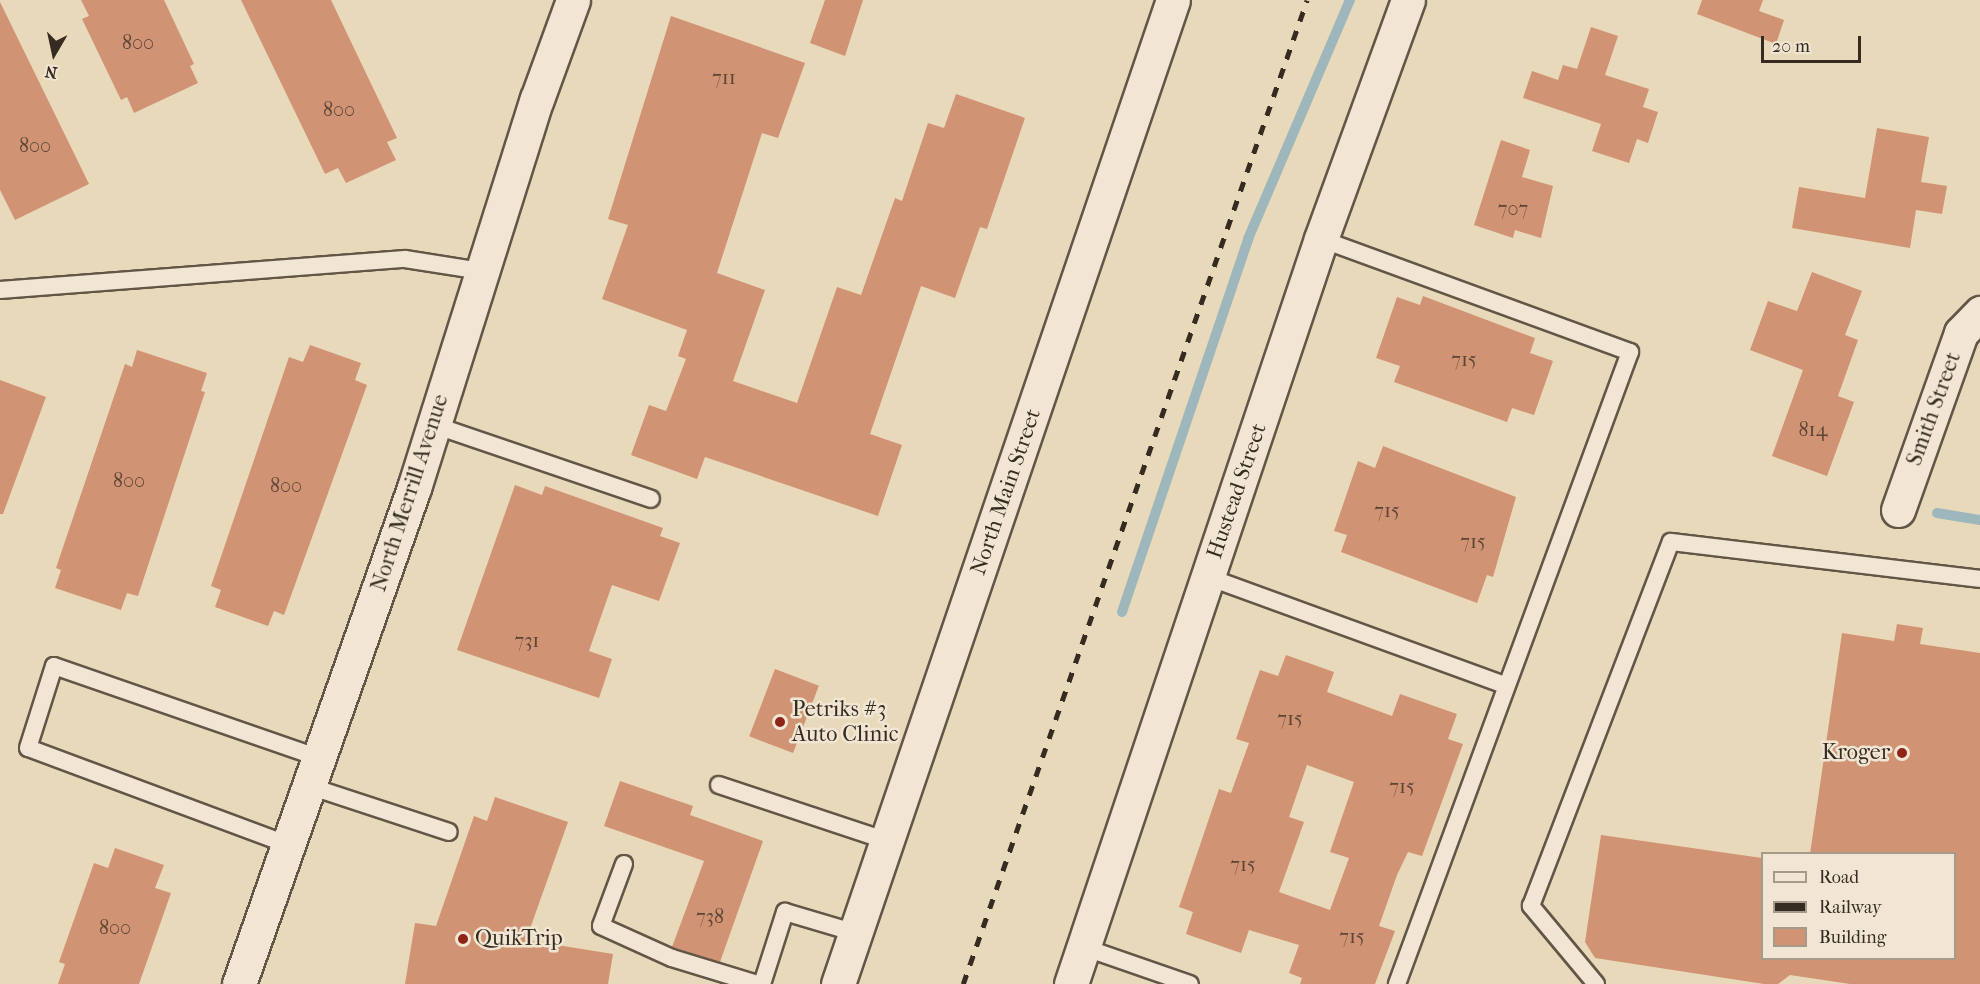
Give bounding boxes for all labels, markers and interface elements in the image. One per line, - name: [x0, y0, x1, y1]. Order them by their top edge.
- north arrow: [24, 24, 84, 84]
- scale bar: [1764, 24, 1864, 62]
- house number: 800: [122, 30, 154, 54]
- text: 20 m: [1772, 36, 1810, 57]
- text: N: [44, 62, 59, 83]
- house number: 711: [712, 65, 736, 89]
- house number: 800: [323, 97, 355, 121]
- house number: 800: [19, 133, 51, 157]
- house number: 707: [1498, 196, 1528, 220]
- house number: 715: [1451, 347, 1477, 371]
- street label: Smith Street: [1901, 349, 1967, 469]
- street label: North Merrill Avenue: [366, 391, 454, 595]
- street label: North Main Street: [965, 405, 1047, 579]
- house number: 814: [1799, 417, 1827, 441]
- street label: Hustead Street: [1201, 420, 1273, 562]
- house number: 800: [113, 468, 145, 492]
- house number: 800: [270, 473, 302, 497]
- house number: 715: [1374, 498, 1400, 522]
- house number: 715: [1460, 529, 1486, 553]
- house number: 731: [515, 628, 539, 652]
- place label: Petriks #3 Auto Clinic: [792, 696, 898, 748]
- house number: 715: [1277, 706, 1303, 730]
- marker: Petriks #3 Auto Clinic: [773, 715, 787, 729]
- place label: Kroger: [1822, 740, 1890, 766]
- marker: Kroger: [1895, 746, 1909, 760]
- house number: 715: [1389, 774, 1415, 798]
- house number: 715: [1230, 852, 1256, 876]
- legend: [1761, 852, 1956, 960]
- text: Road: [1819, 867, 1859, 888]
- text: Railway: [1819, 897, 1882, 918]
- house number: 738: [696, 904, 724, 928]
- house number: 800: [99, 915, 131, 939]
- house number: 715: [1339, 924, 1365, 948]
- place label: QuikTrip: [475, 926, 563, 952]
- text: Building: [1819, 927, 1886, 948]
- marker: QuikTrip: [456, 932, 470, 946]

